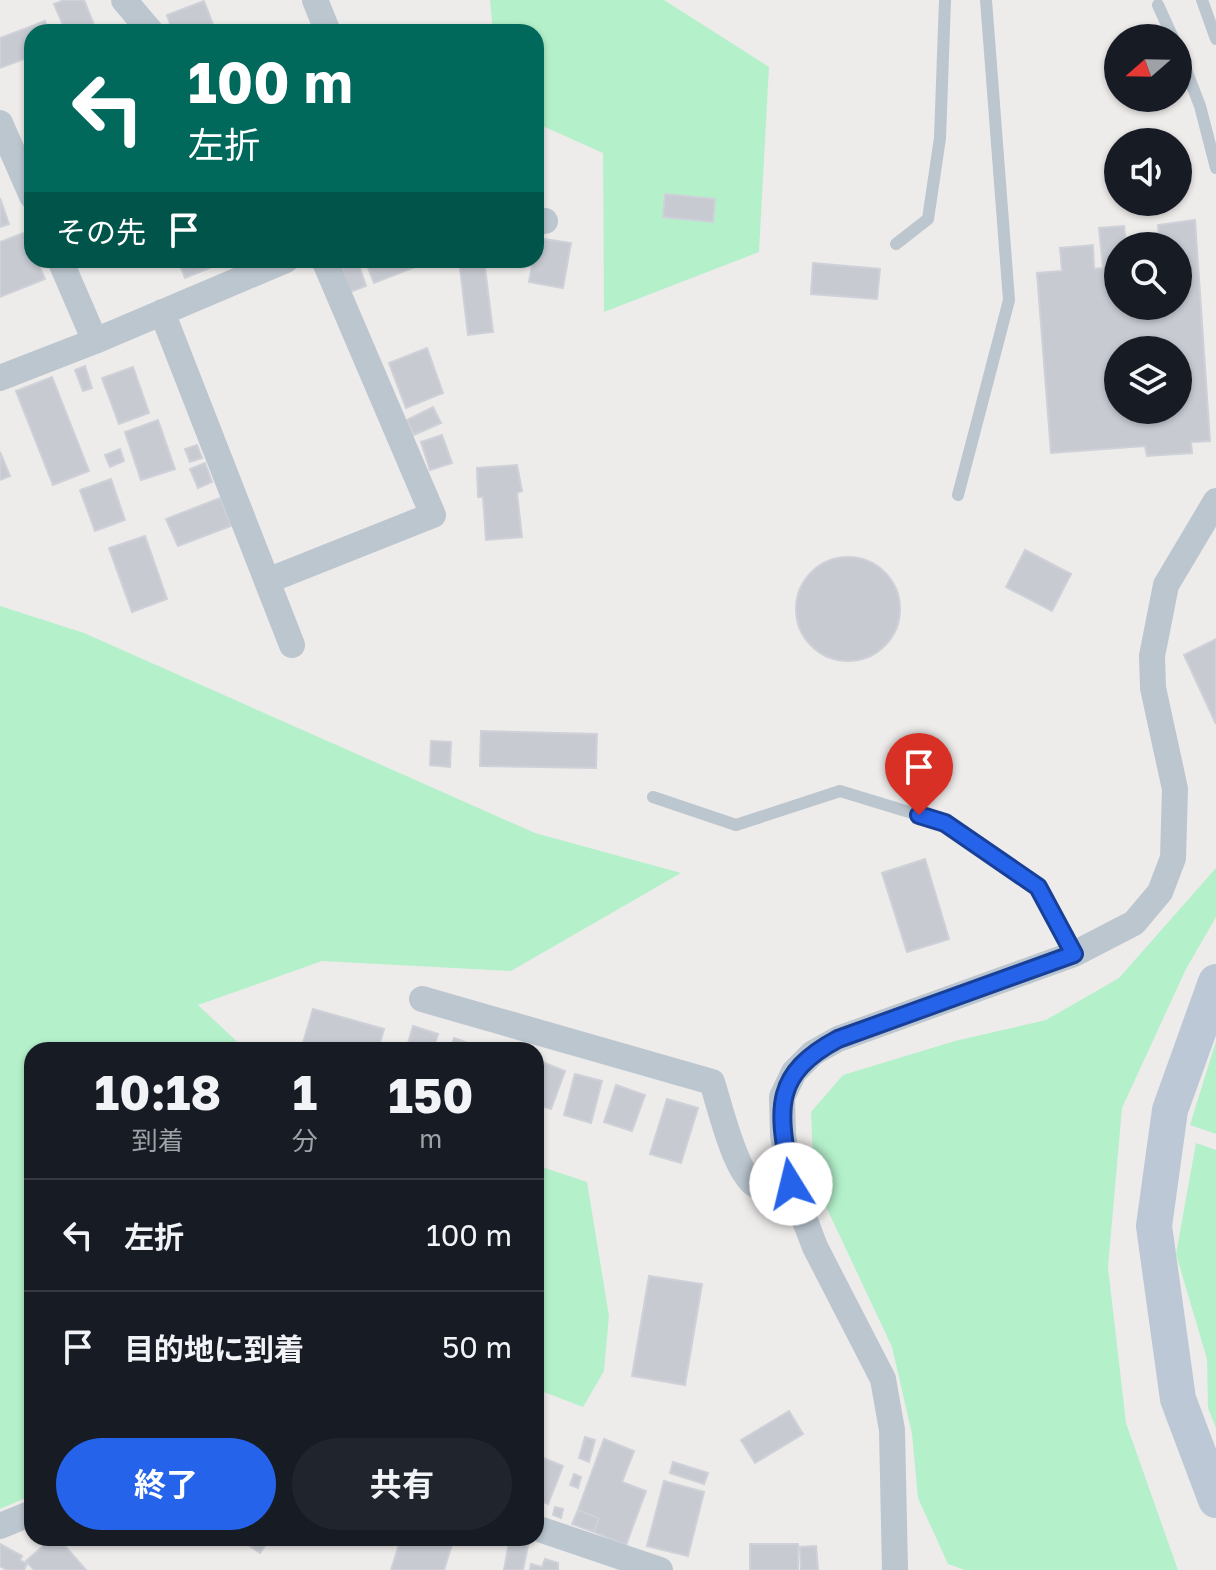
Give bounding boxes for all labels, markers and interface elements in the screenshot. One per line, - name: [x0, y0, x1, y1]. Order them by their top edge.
- north arrow: [1104, 24, 1192, 112]
- map controls: [1104, 24, 1192, 424]
- text: 100 m: [188, 48, 353, 115]
- icon: left: [56, 56, 160, 160]
- text: 左折: [188, 123, 260, 166]
- button: sound: [1104, 128, 1192, 216]
- icon: arrive: [162, 208, 206, 252]
- text: その先: [56, 214, 146, 250]
- button: search: [1104, 232, 1192, 320]
- button: layers: [1104, 336, 1192, 424]
- pin: [885, 733, 953, 815]
- icon: arrive: [897, 745, 941, 789]
- text: 10:18: [95, 1063, 221, 1121]
- text: 1: [292, 1063, 317, 1121]
- text: 150: [388, 1066, 473, 1124]
- text: m: [419, 1123, 442, 1154]
- text: 到着: [132, 1125, 184, 1156]
- text: 分: [292, 1125, 318, 1156]
- position arrow: [749, 1142, 833, 1226]
- icon: left: [56, 1213, 100, 1257]
- text: 100 m: [426, 1217, 512, 1253]
- text: 左折: [124, 1219, 184, 1255]
- icon: arrive: [56, 1325, 100, 1369]
- text: 50 m: [442, 1329, 512, 1365]
- text: 目的地に到着: [124, 1331, 304, 1367]
- button: 終了: [56, 1438, 276, 1530]
- button: 共有: [292, 1438, 512, 1530]

